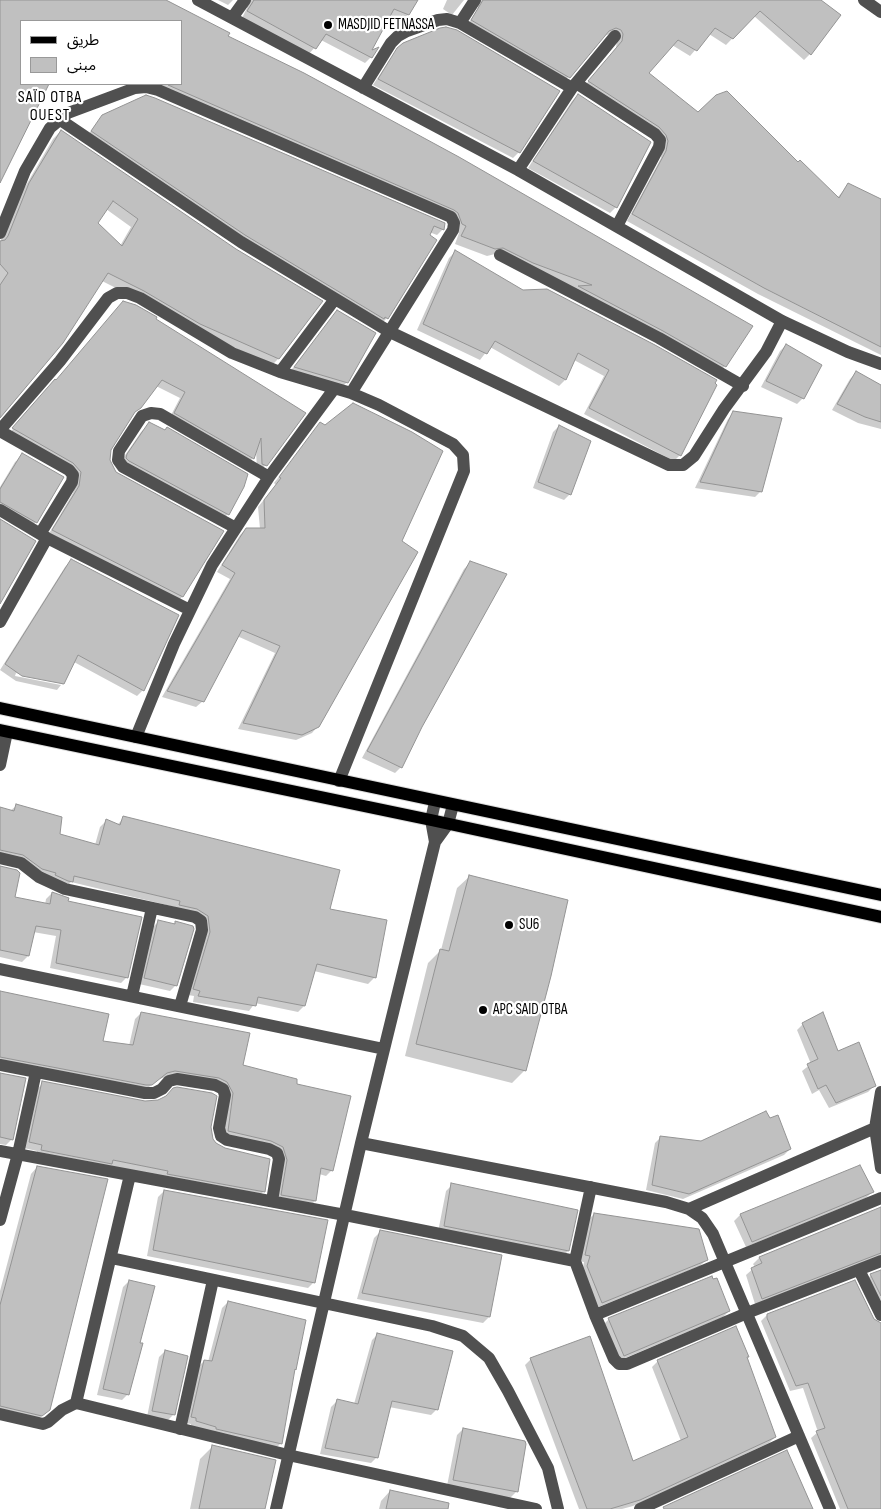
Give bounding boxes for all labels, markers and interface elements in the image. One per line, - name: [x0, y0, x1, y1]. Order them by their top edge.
- place label: MASDJID FETNASSA: [338, 16, 434, 34]
- marker: MASDJID FETNASSA: [322, 19, 334, 31]
- legend: [20, 20, 182, 85]
- text: طريق: [67, 31, 99, 50]
- text: مبنى: [67, 56, 96, 75]
- district label: SAÏD OTBA OUEST: [17, 88, 83, 126]
- place label: SU6: [519, 916, 539, 934]
- marker: SU6: [503, 919, 515, 931]
- place label: APC SAID OTBA: [493, 1001, 567, 1019]
- marker: APC SAID OTBA: [477, 1004, 489, 1016]

